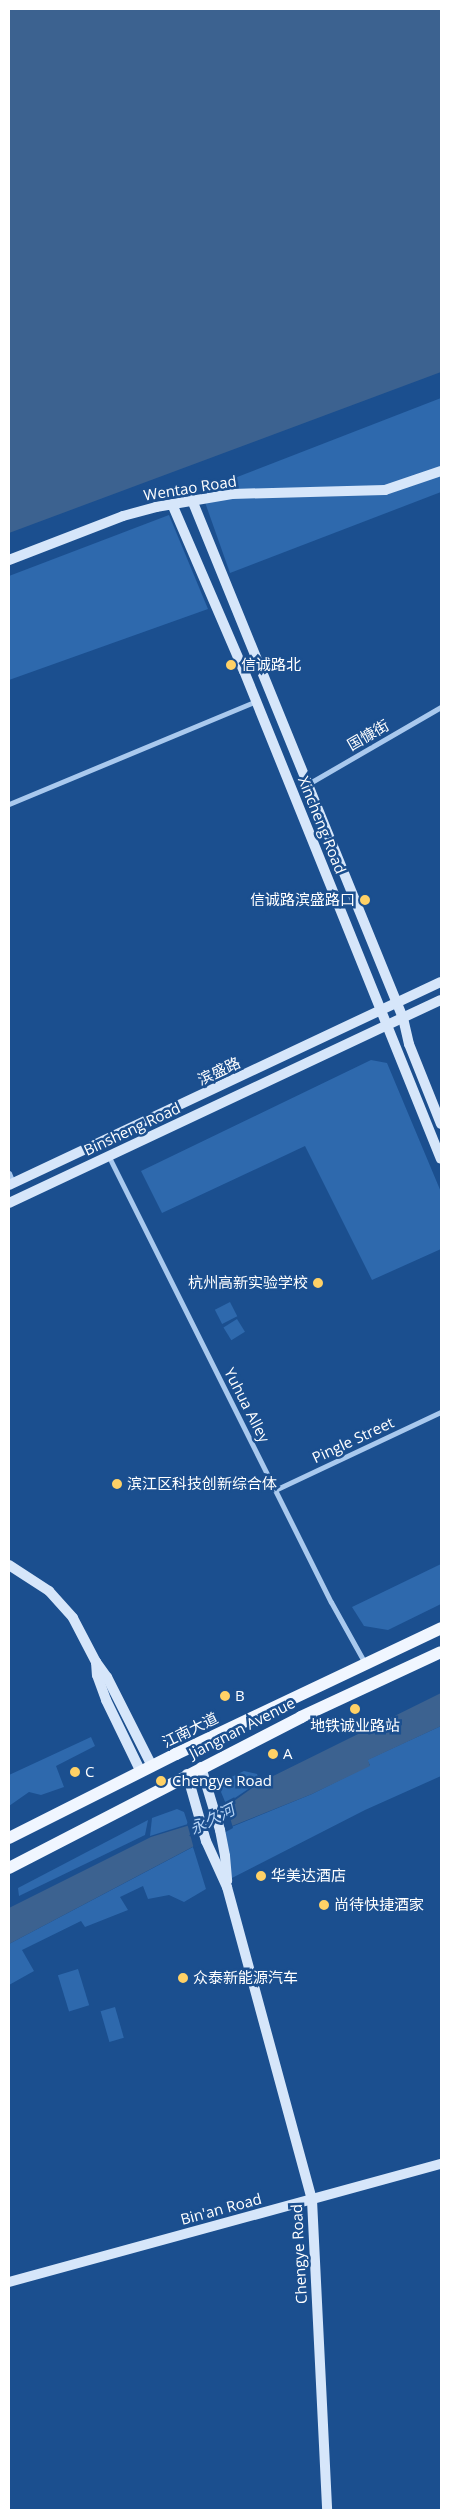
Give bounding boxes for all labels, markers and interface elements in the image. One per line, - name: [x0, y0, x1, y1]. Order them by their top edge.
- street label: Wentao Road: [142, 472, 238, 504]
- place label: 信诚路北: [241, 656, 301, 674]
- marker: 信诚路北: [225, 659, 237, 671]
- street label: 国慷街: [344, 716, 392, 754]
- street label: Xincheng Road: [294, 774, 350, 876]
- place label: 信诚路滨盛路口: [250, 891, 355, 909]
- marker: 信诚路滨盛路口: [359, 894, 371, 906]
- street label: 滨盛路: [195, 1053, 243, 1089]
- street label: Binsheng Road: [81, 1099, 183, 1159]
- place label: 杭州高新实验学校: [188, 1274, 308, 1292]
- marker: 杭州高新实验学校: [312, 1277, 324, 1289]
- street label: Yuhua Alley: [221, 1365, 273, 1445]
- street label: Pingle Street: [309, 1413, 397, 1467]
- place label: 滨江区科技创新综合体: [127, 1475, 277, 1493]
- marker: 滨江区科技创新综合体: [111, 1478, 123, 1490]
- place label: B: [235, 1687, 245, 1705]
- marker: B: [219, 1690, 231, 1702]
- street label: Jiangnan Avenue: [186, 1694, 298, 1762]
- marker: 地铁诚业路站: [349, 1703, 361, 1715]
- street label: 江南大道: [159, 1709, 221, 1751]
- place label: 地铁诚业路站: [310, 1717, 400, 1735]
- place label: A: [283, 1745, 292, 1763]
- marker: A: [267, 1748, 279, 1760]
- place label: C: [85, 1763, 94, 1781]
- marker: C: [69, 1766, 81, 1778]
- place label: Chengye Road: [172, 1772, 272, 1790]
- marker: Chengye Road: [154, 1774, 168, 1788]
- water label: 永久河: [186, 1800, 238, 1838]
- place label: 华美达酒店: [271, 1867, 346, 1885]
- marker: 华美达酒店: [255, 1870, 267, 1882]
- place label: 尚待快捷酒家: [334, 1896, 424, 1914]
- marker: 尚待快捷酒家: [318, 1899, 330, 1911]
- place label: 众泰新能源汽车: [193, 1969, 298, 1987]
- marker: 众泰新能源汽车: [177, 1972, 189, 1984]
- street label: Bin'an Road: [178, 2190, 264, 2228]
- street label: Chengye Road: [287, 2204, 311, 2304]

